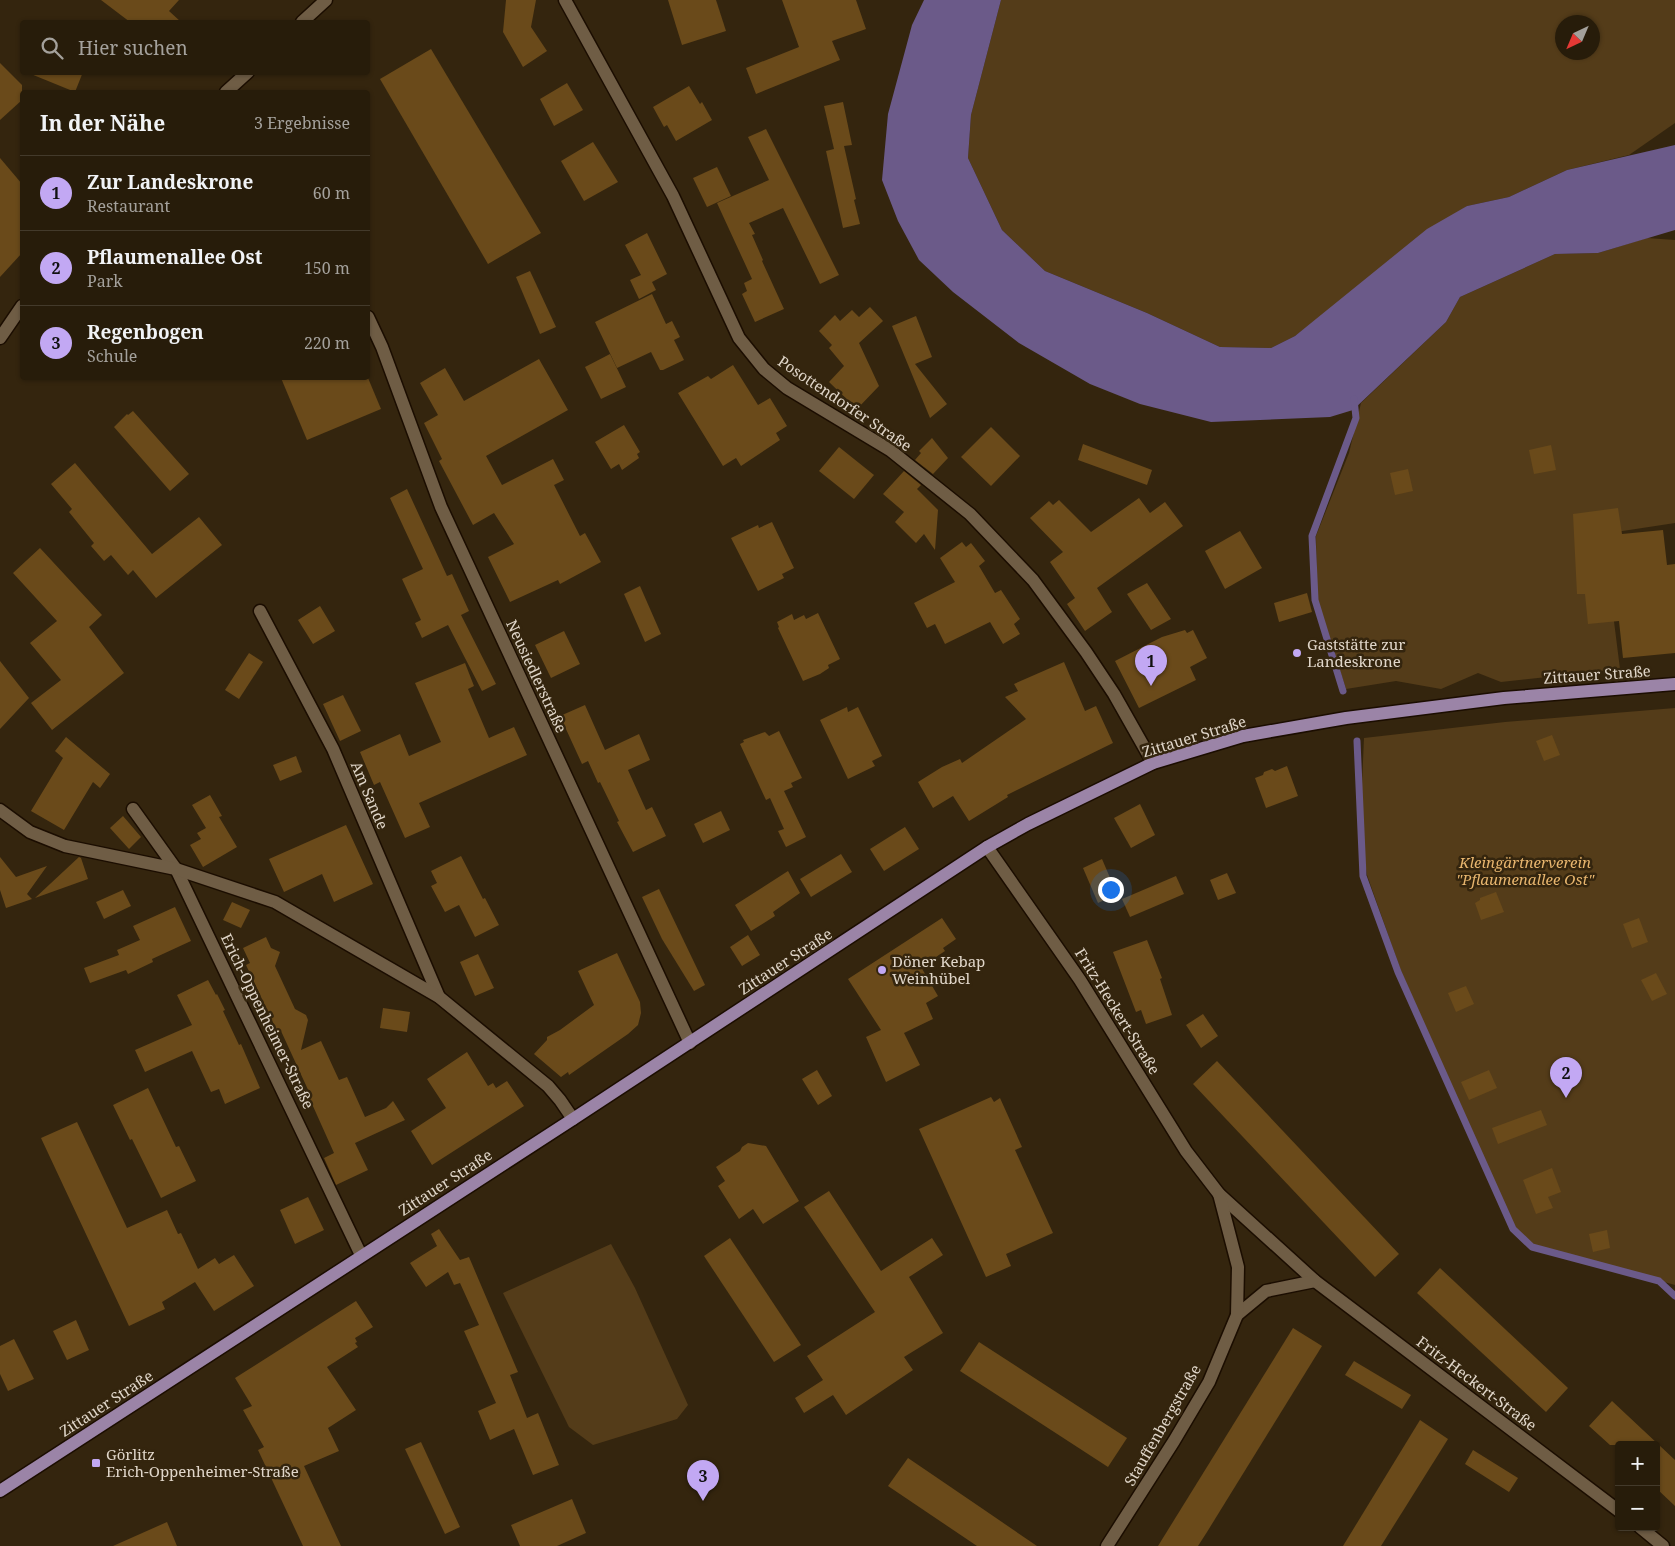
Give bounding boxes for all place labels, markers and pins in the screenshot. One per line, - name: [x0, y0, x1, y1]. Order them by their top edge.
- place label: Gaststätte zur Landeskrone: [1307, 634, 1405, 671]
- pin: 1: [1135, 645, 1167, 686]
- marker: Gaststätte zur Landeskrone: [1291, 647, 1303, 659]
- place label: Döner Kebap Weinhübel: [892, 951, 985, 988]
- marker: Döner Kebap Weinhübel: [876, 964, 888, 976]
- pin: 2: [1550, 1057, 1582, 1098]
- place label: Görlitz Erich-Oppenheimer-Straße: [106, 1444, 299, 1481]
- marker: Görlitz Erich-Oppenheimer-Straße: [90, 1457, 102, 1469]
- pin: 3: [687, 1460, 719, 1501]

